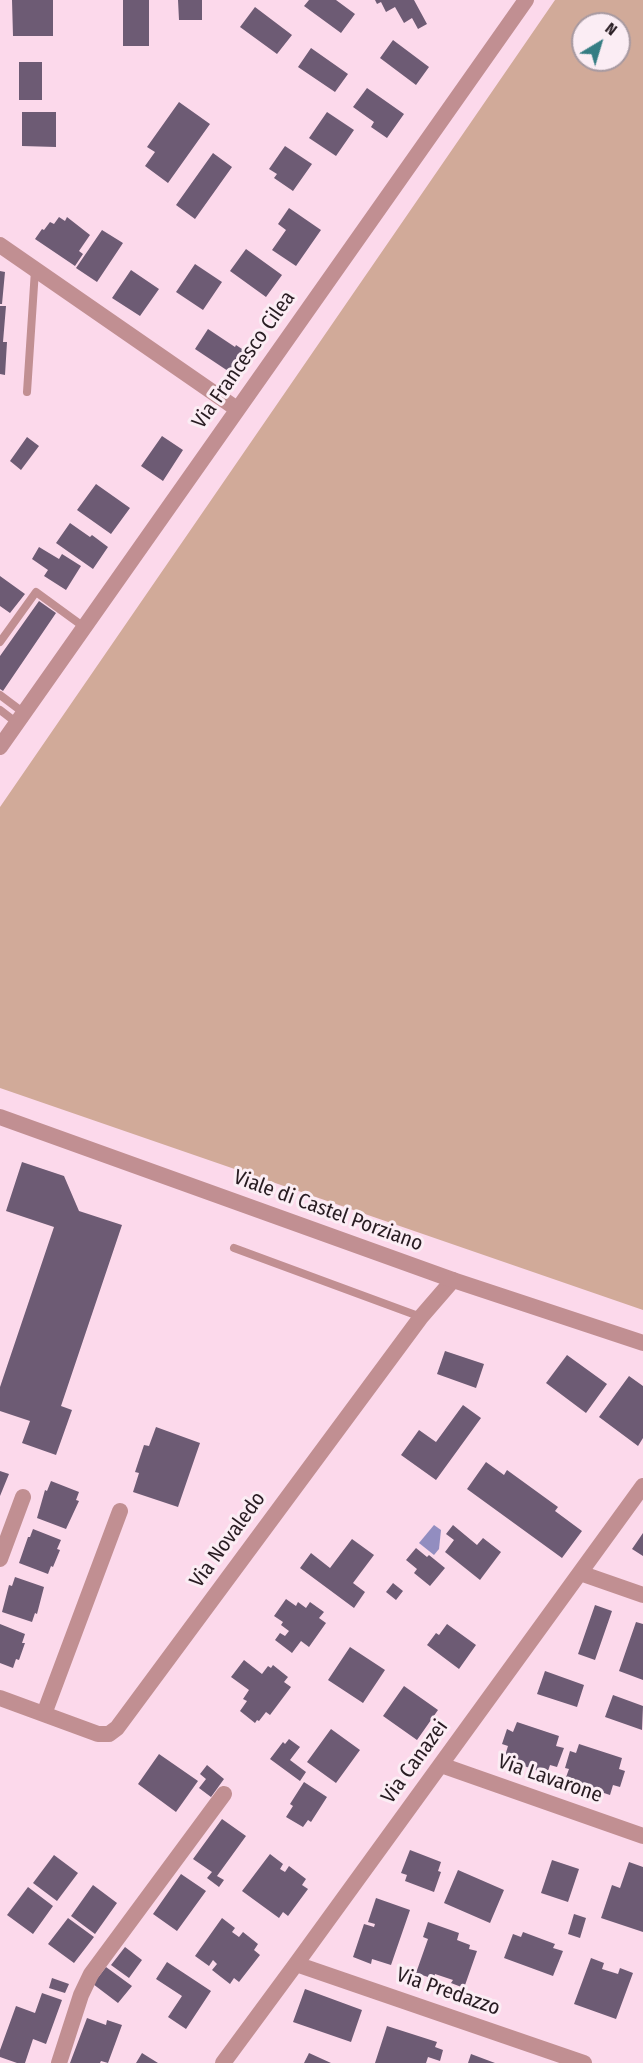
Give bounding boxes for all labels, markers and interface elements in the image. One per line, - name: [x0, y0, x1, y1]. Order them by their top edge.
- north arrow: [571, 12, 631, 72]
- text: N: [602, 19, 621, 39]
- street label: Via Francesco Cilea: [187, 286, 301, 434]
- street label: Viale di Castel Porziano: [230, 1165, 426, 1257]
- street label: Via Novaledo: [185, 1487, 271, 1593]
- street label: Via Canazei: [376, 1715, 454, 1809]
- street label: Via Lavarone: [494, 1749, 606, 1809]
- street label: Via Predazzo: [393, 1963, 503, 2021]

